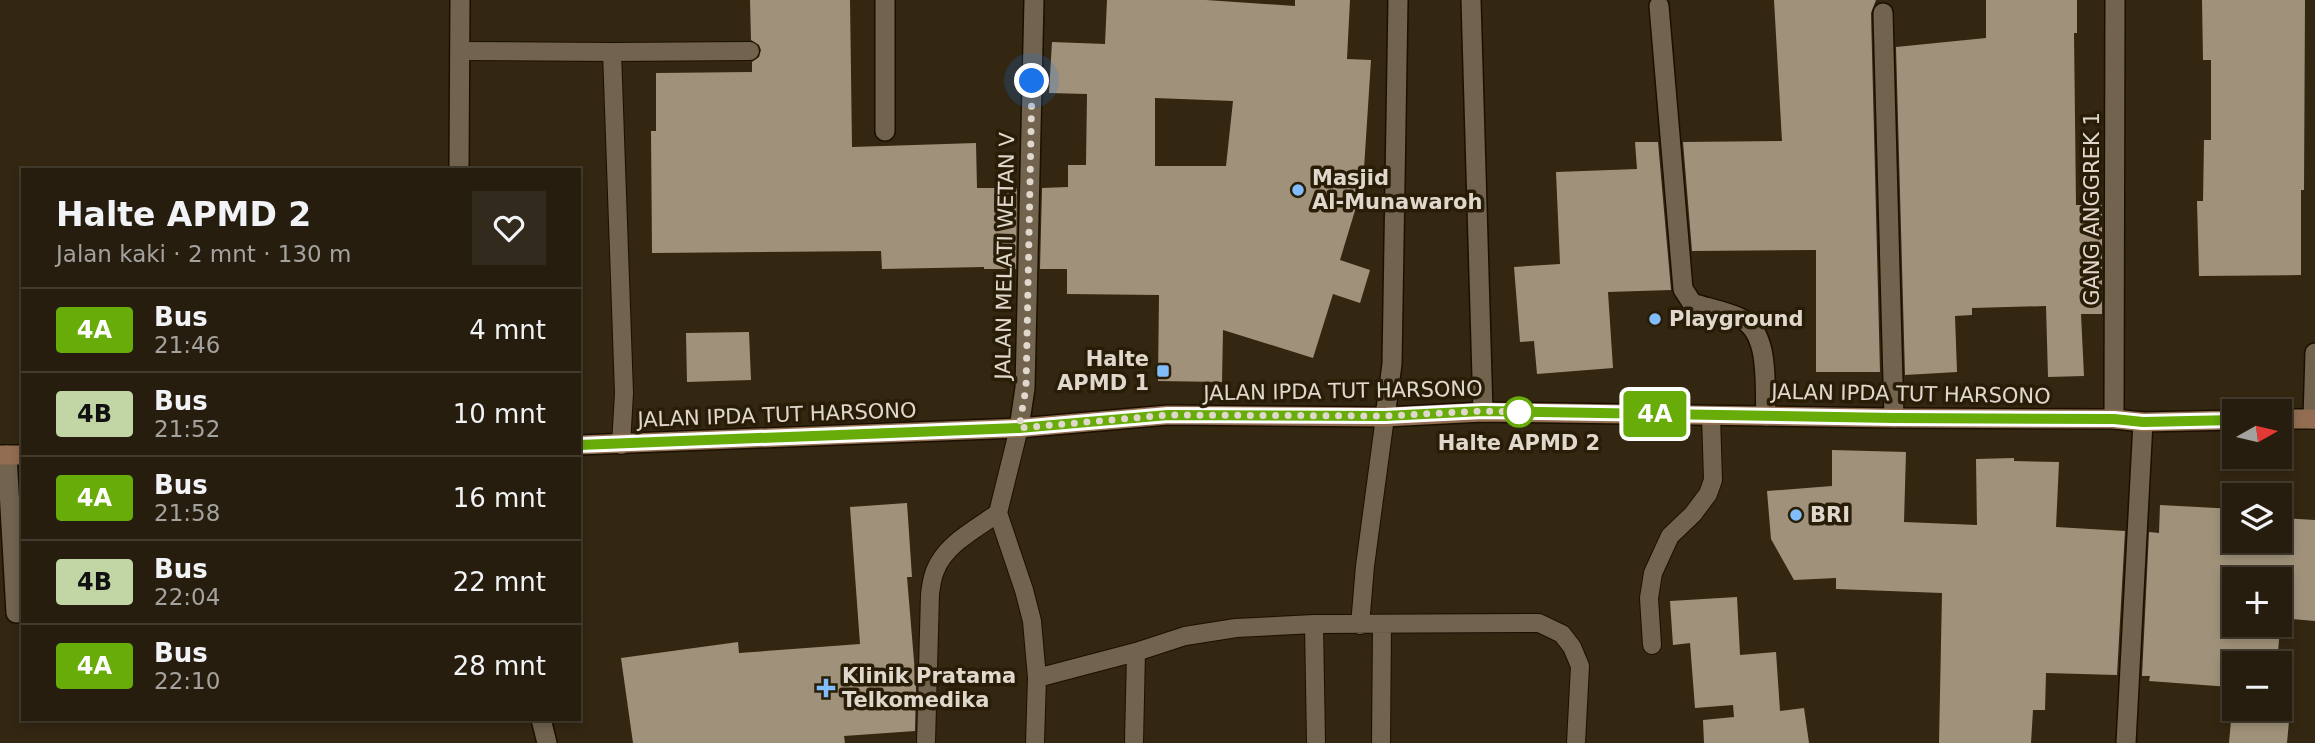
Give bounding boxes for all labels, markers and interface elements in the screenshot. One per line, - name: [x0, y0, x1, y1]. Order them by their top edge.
- your location: [1014, 63, 1049, 98]
- street label: GANG ANGGREK 1: [2080, 112, 2104, 306]
- street label: JALAN MELATI WETAN V: [991, 131, 1019, 382]
- place label: Masjid Al-Munawaroh: [1312, 166, 1482, 214]
- marker: Masjid Al-Munawaroh: [1290, 182, 1306, 198]
- button: heart: [472, 191, 546, 265]
- text: Halte APMD 2: [56, 195, 311, 234]
- text: Jalan kaki · 2 mnt · 130 m: [56, 241, 351, 267]
- text: Bus: [154, 302, 208, 332]
- place label: Playground: [1669, 307, 1804, 331]
- marker: Playground: [1647, 311, 1663, 327]
- text: 4 mnt: [469, 315, 546, 345]
- text: 4A: [77, 316, 112, 344]
- text: 21:46: [154, 332, 220, 358]
- place label: Halte APMD 1: [1057, 347, 1149, 395]
- marker: Halte APMD 1: [1155, 363, 1171, 379]
- street label: JALAN IPDA TUT HARSONO: [1201, 377, 1483, 405]
- street label: JALAN IPDA TUT HARSONO: [1769, 380, 2051, 408]
- text: Bus: [154, 386, 208, 416]
- line badge: 4A: [1624, 391, 1686, 437]
- marker: Halte APMD 2: [1504, 397, 1534, 427]
- street label: JALAN IPDA TUT HARSONO: [635, 398, 917, 432]
- text: 10 mnt: [453, 399, 546, 429]
- north arrow: [2222, 399, 2292, 469]
- map controls: [2222, 399, 2292, 721]
- text: 4B: [77, 400, 112, 428]
- text: 4A: [1637, 400, 1673, 428]
- text: 21:52: [154, 416, 220, 442]
- place label: Halte APMD 2: [1438, 431, 1600, 455]
- text: Bus: [154, 470, 208, 500]
- text: 16 mnt: [453, 483, 546, 513]
- button: layers: [2222, 483, 2292, 553]
- text: 4A: [77, 484, 112, 512]
- text: 21:58: [154, 500, 220, 526]
- place label: BRI: [1810, 503, 1850, 527]
- marker: BRI: [1788, 507, 1804, 523]
- text: Bus: [154, 554, 208, 584]
- text: 22 mnt: [453, 567, 546, 597]
- button: +: [2222, 567, 2292, 637]
- text: 4B: [77, 568, 112, 596]
- text: 22:04: [154, 584, 220, 610]
- text: Bus: [154, 638, 208, 668]
- text: 28 mnt: [453, 651, 546, 681]
- button: −: [2222, 651, 2292, 721]
- text: 4A: [77, 652, 112, 680]
- place label: Klinik Pratama Telkomedika: [842, 664, 1016, 712]
- text: 22:10: [154, 668, 220, 694]
- marker: Klinik Pratama Telkomedika: [816, 678, 836, 698]

